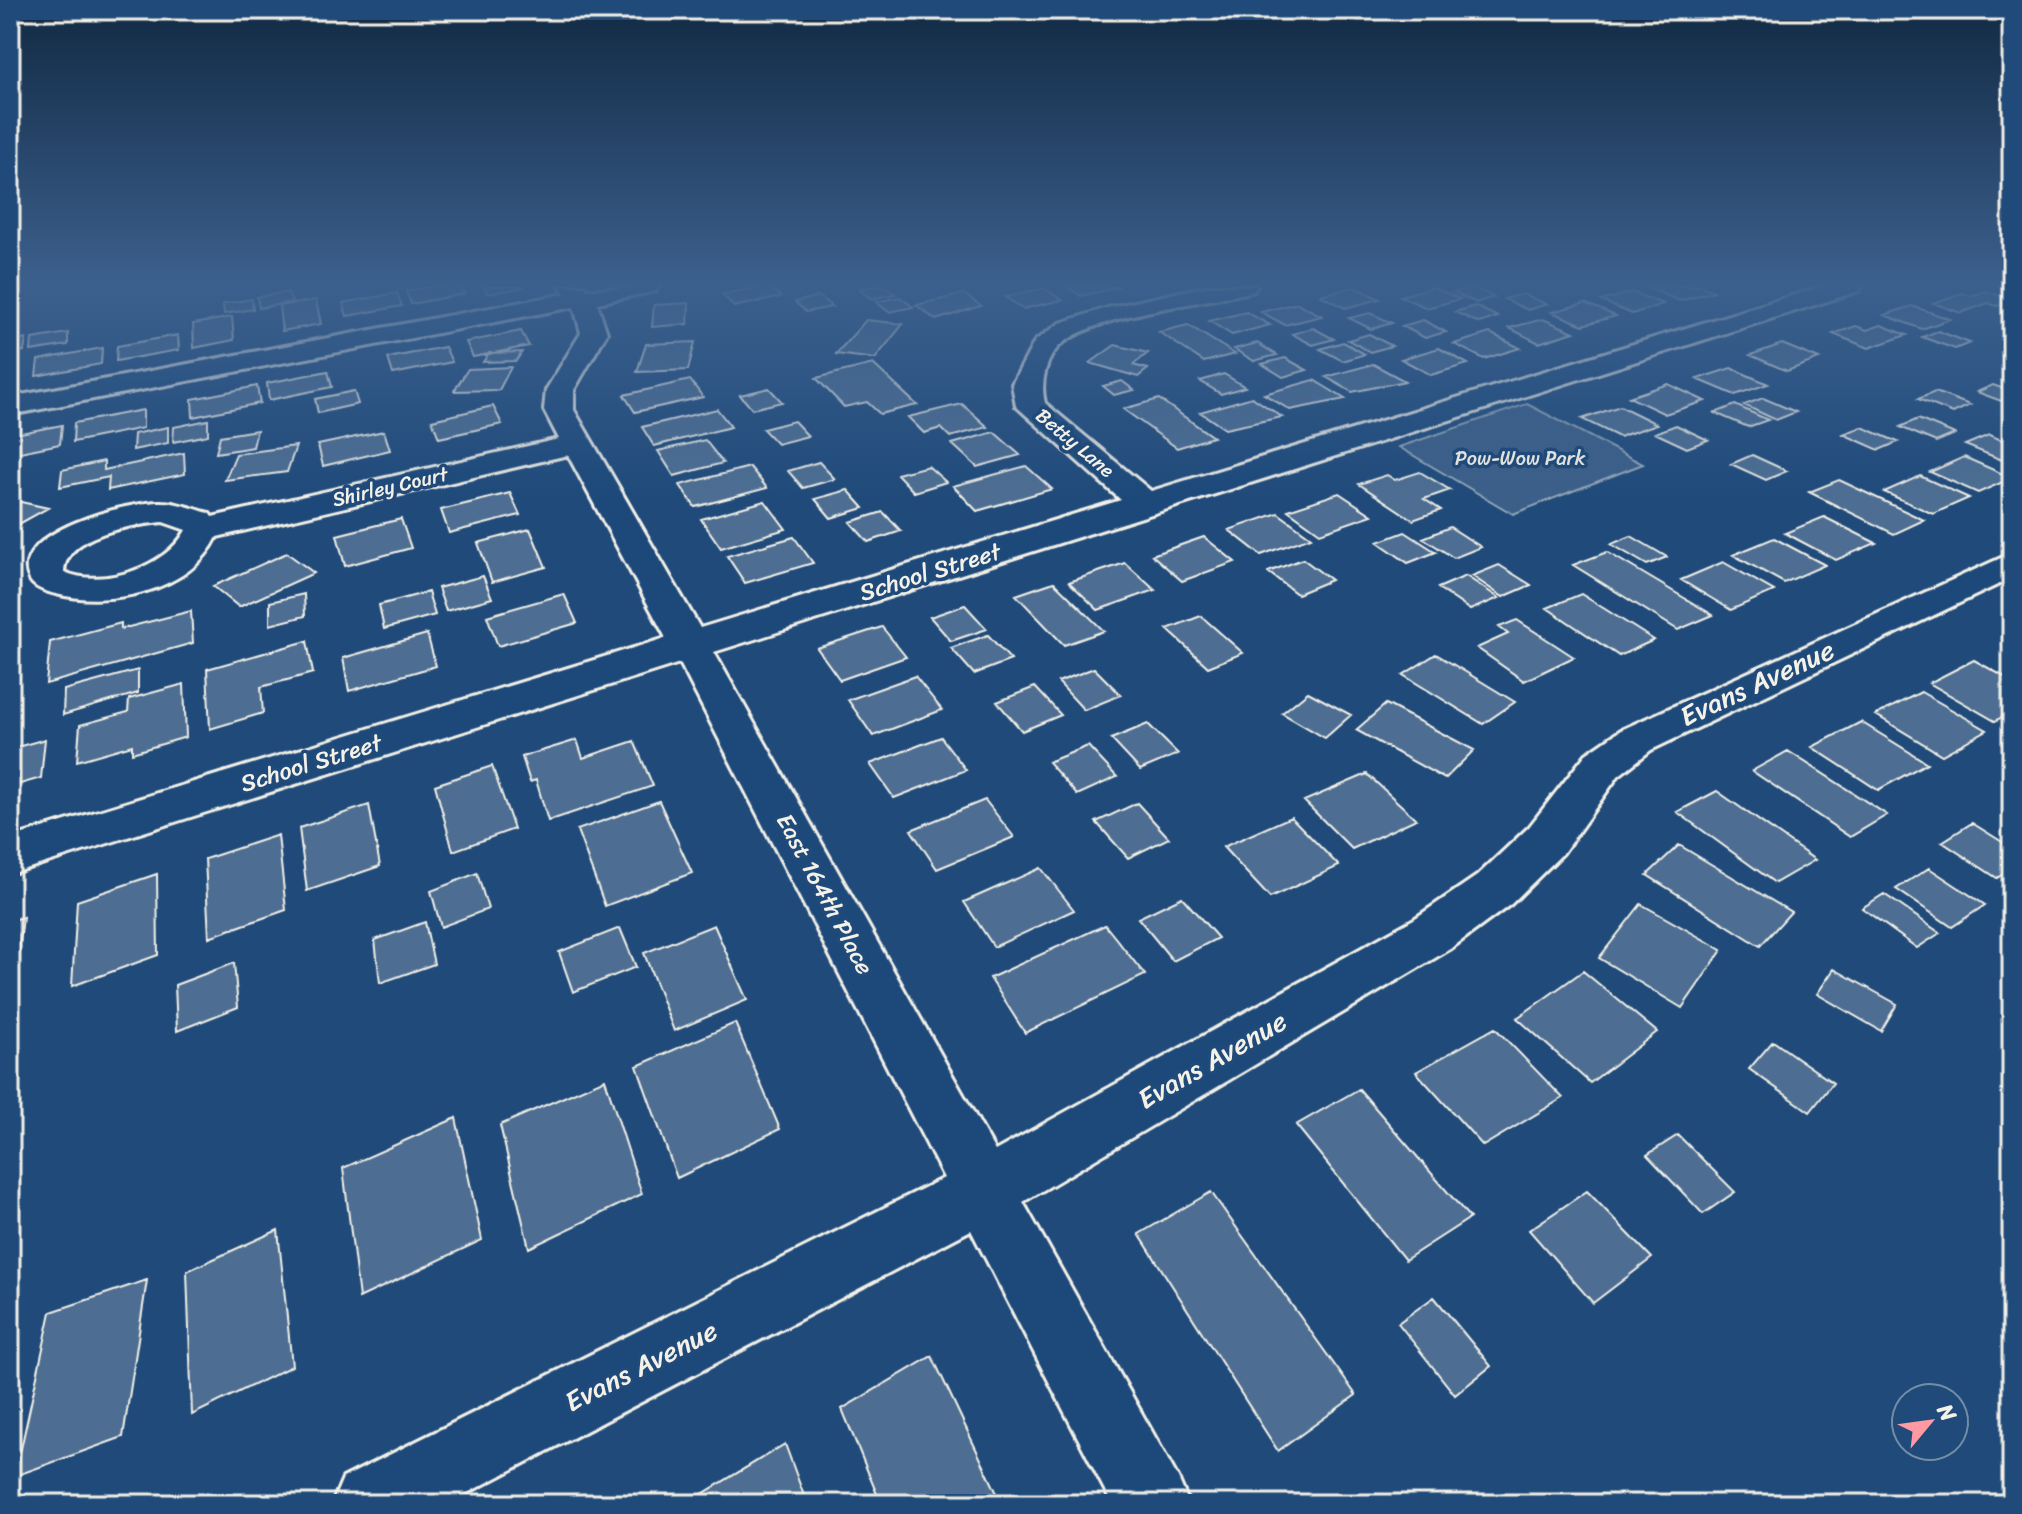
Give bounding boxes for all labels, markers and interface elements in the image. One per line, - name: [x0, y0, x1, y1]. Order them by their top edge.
- street label: Betty Lane: [1027, 399, 1123, 487]
- park label: Pow-Wow Park: [1455, 441, 1586, 476]
- street label: Shirley Court: [329, 457, 452, 517]
- street label: School Street: [854, 530, 1007, 613]
- street label: Evans Avenue: [1671, 626, 1843, 740]
- street label: School Street: [235, 721, 388, 804]
- street label: East 164th Place: [765, 805, 885, 983]
- street label: Evans Avenue: [1128, 997, 1296, 1123]
- street label: Evans Avenue: [556, 1306, 726, 1426]
- north arrow: [1890, 1382, 1970, 1462]
- text: N: [1926, 1396, 1968, 1429]

